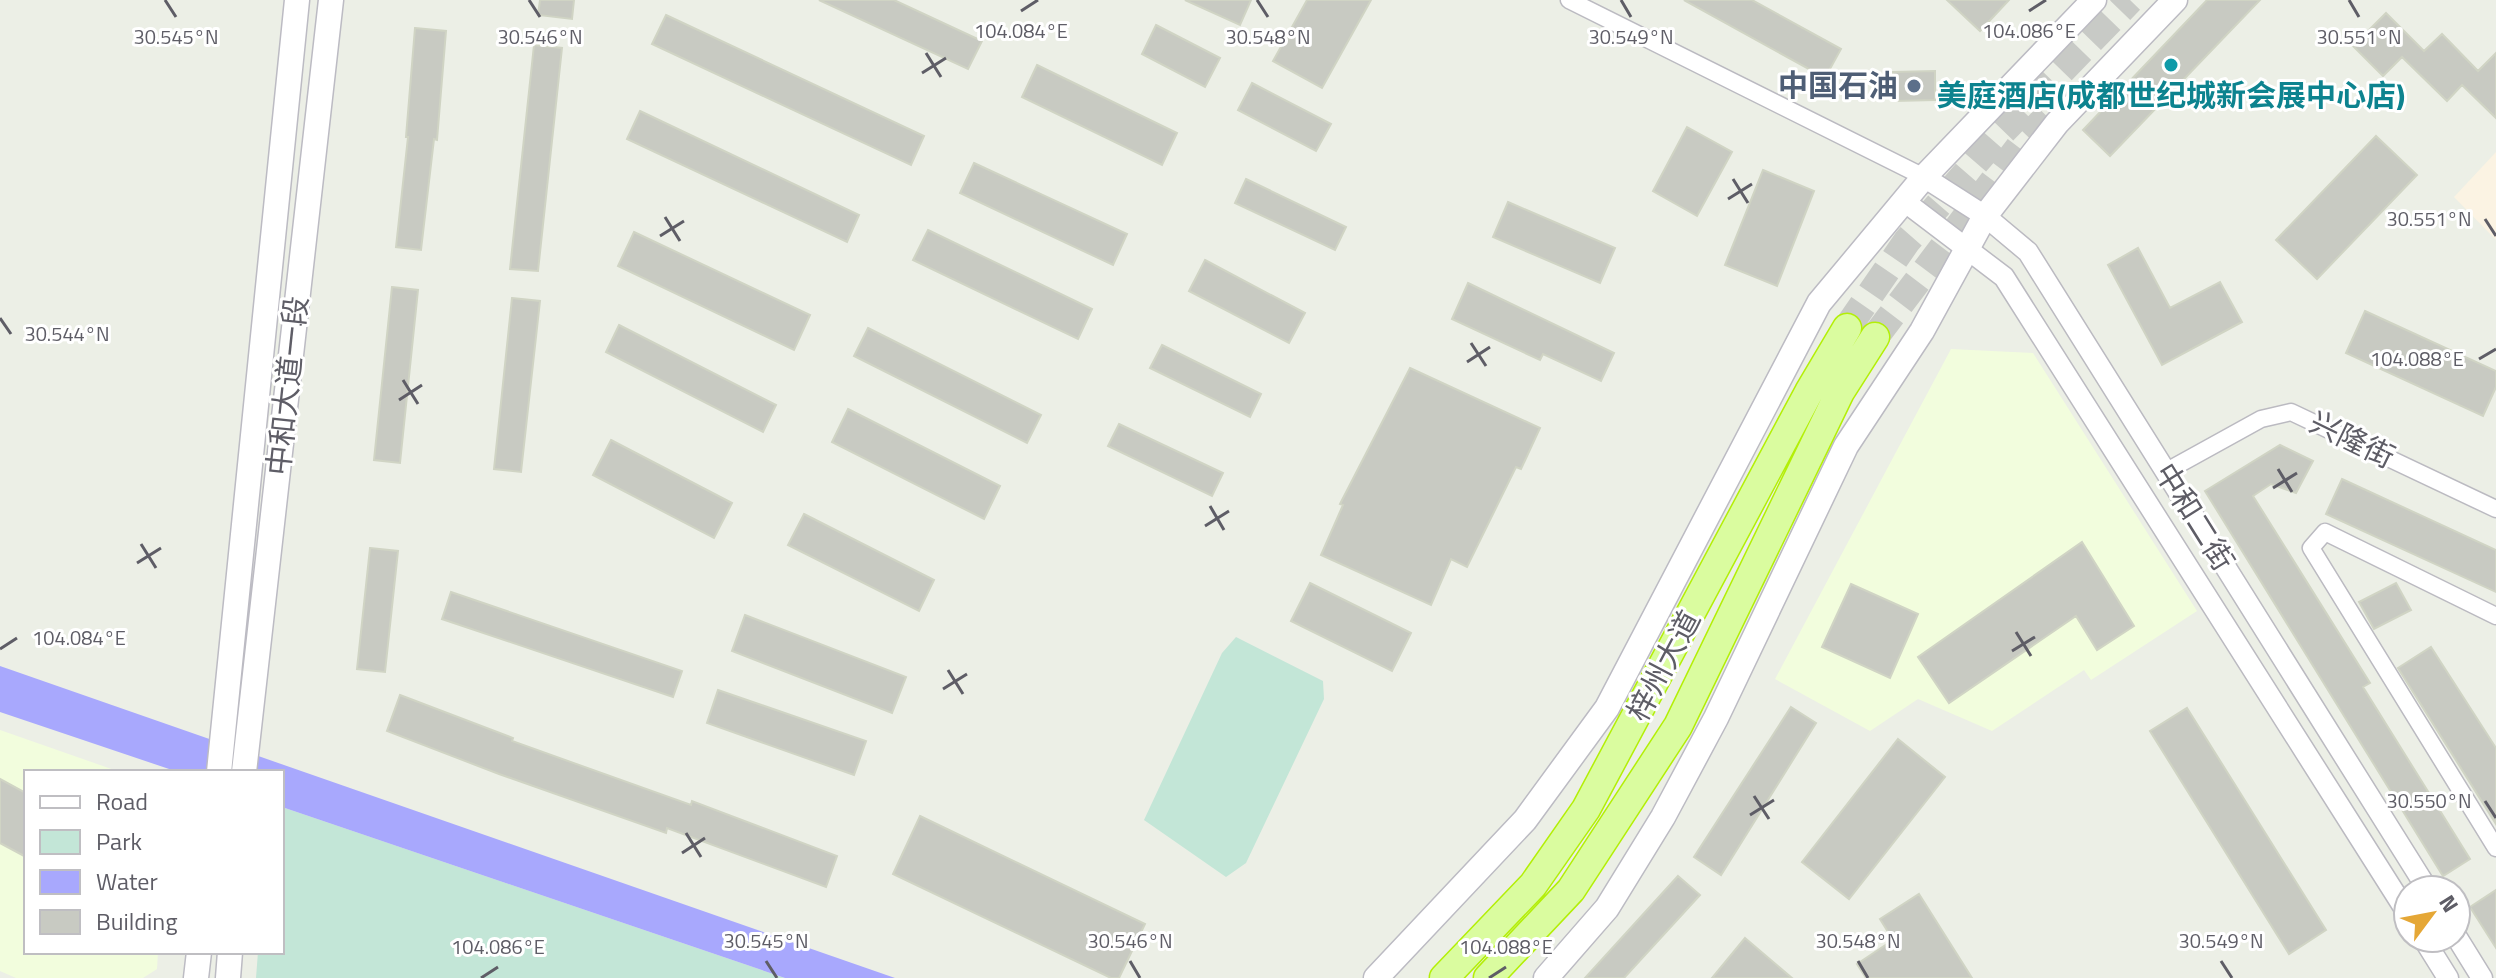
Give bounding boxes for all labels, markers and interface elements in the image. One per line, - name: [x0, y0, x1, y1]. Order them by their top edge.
- text: 104.084°E: [974, 15, 1068, 46]
- text: 104.086°E: [1982, 15, 2076, 46]
- text: 30.545°N: [133, 21, 219, 52]
- text: 30.546°N: [497, 21, 583, 52]
- text: 30.548°N: [1225, 21, 1311, 52]
- text: 30.549°N: [1588, 21, 1674, 52]
- text: 30.551°N: [2316, 21, 2402, 52]
- marker: 美庭酒店(成都世纪城新会展中心店): [2162, 56, 2180, 74]
- place label: 中国石油: [1778, 62, 1898, 108]
- place label: 美庭酒店(成都世纪城新会展中心店): [1937, 72, 2405, 118]
- marker: 中国石油: [1905, 77, 1923, 95]
- text: 30.551°N: [2386, 203, 2472, 234]
- street label: 中和大道一段: [255, 294, 319, 478]
- text: 30.544°N: [24, 318, 110, 349]
- text: 104.088°E: [2370, 343, 2464, 374]
- street label: 兴隆街: [2302, 399, 2403, 480]
- street label: 中和二街: [2144, 453, 2246, 580]
- street label: 梓州大道: [1615, 602, 1712, 729]
- text: 104.084°E: [32, 622, 126, 653]
- legend: [24, 770, 284, 954]
- text: Road: [96, 783, 148, 819]
- text: 30.550°N: [2386, 785, 2472, 816]
- text: Park: [96, 823, 142, 859]
- text: Water: [96, 863, 158, 899]
- north arrow: [2392, 874, 2472, 954]
- text: N: [2431, 888, 2467, 919]
- text: Building: [96, 903, 178, 939]
- text: 30.545°N: [723, 925, 809, 956]
- text: 30.546°N: [1087, 925, 1173, 956]
- text: 30.548°N: [1815, 925, 1901, 956]
- text: 30.549°N: [2178, 925, 2264, 956]
- text: 104.086°E: [451, 931, 545, 962]
- text: 104.088°E: [1459, 931, 1553, 962]

